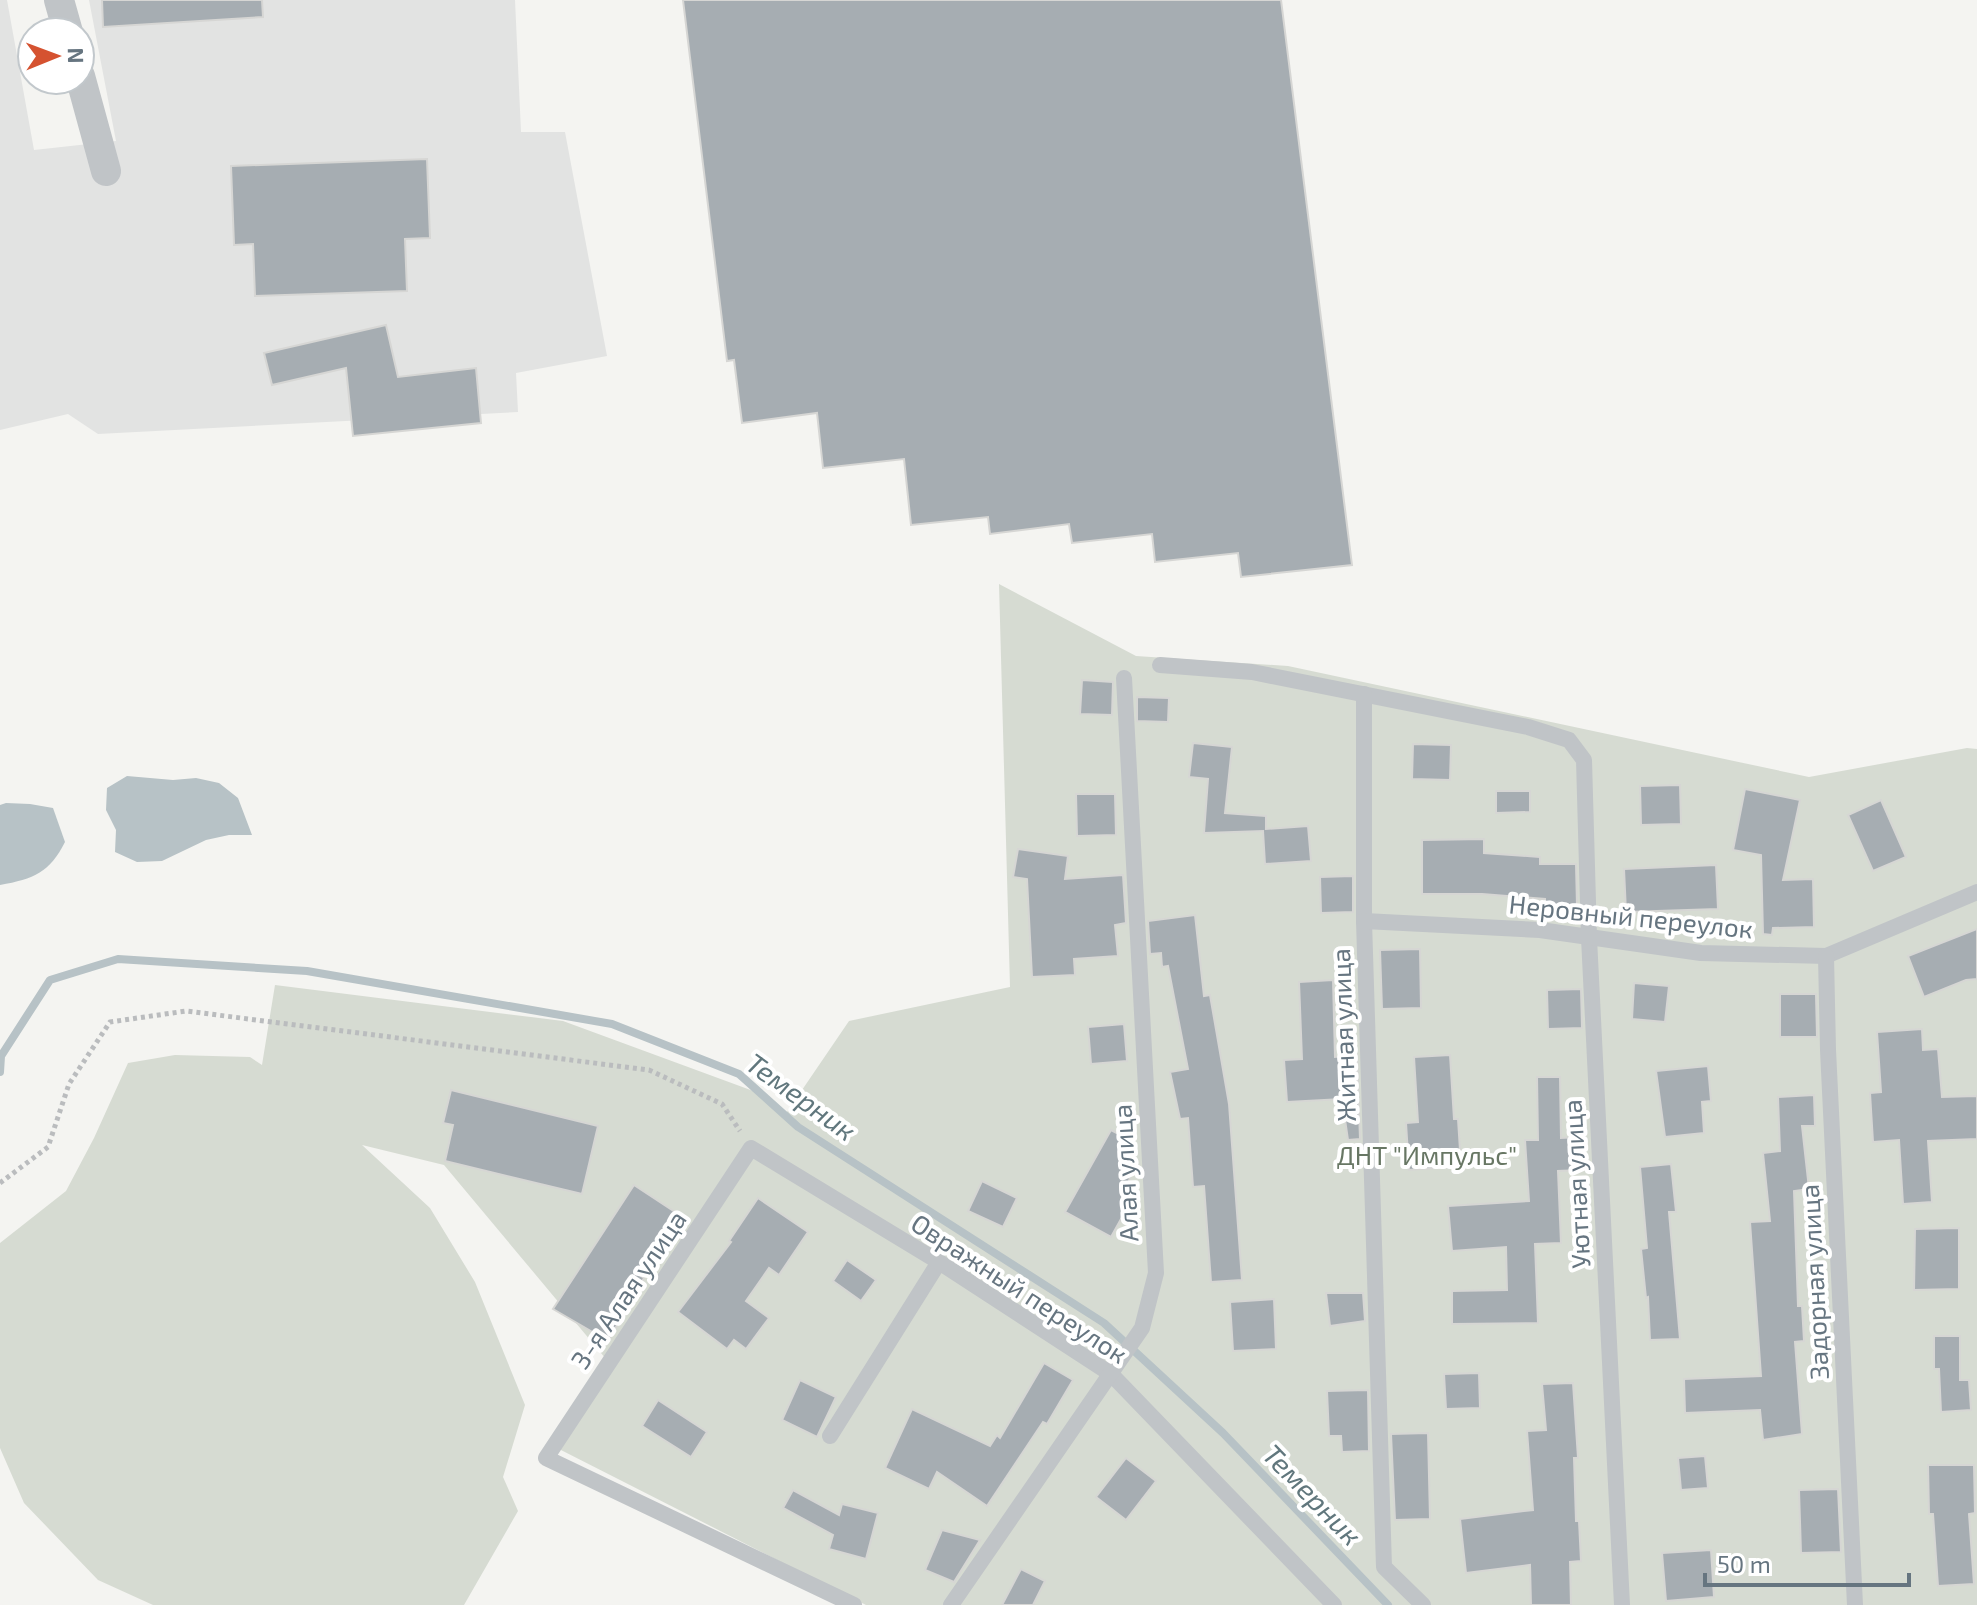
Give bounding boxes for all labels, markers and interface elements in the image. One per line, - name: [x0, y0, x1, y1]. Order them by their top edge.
- north arrow: [16, 16, 96, 96]
- text: N: [64, 47, 90, 64]
- street label: Неровный переулок: [1507, 887, 1755, 945]
- street label: Житная улица: [1324, 948, 1362, 1122]
- water label: Темерник: [740, 1045, 863, 1147]
- street label: Уютная улица: [1556, 1099, 1596, 1269]
- street label: Алая улица: [1105, 1103, 1145, 1243]
- park label: ДНТ "Импульс": [1337, 1139, 1517, 1171]
- street label: Задорная улица: [1793, 1183, 1835, 1381]
- street label: 3-я Алая улица: [564, 1204, 693, 1375]
- street label: Овражный переулок: [905, 1206, 1134, 1370]
- water label: Темерник: [1256, 1437, 1369, 1552]
- scale bar: [1705, 1537, 1909, 1587]
- text: 50 m: [1717, 1549, 1771, 1578]

